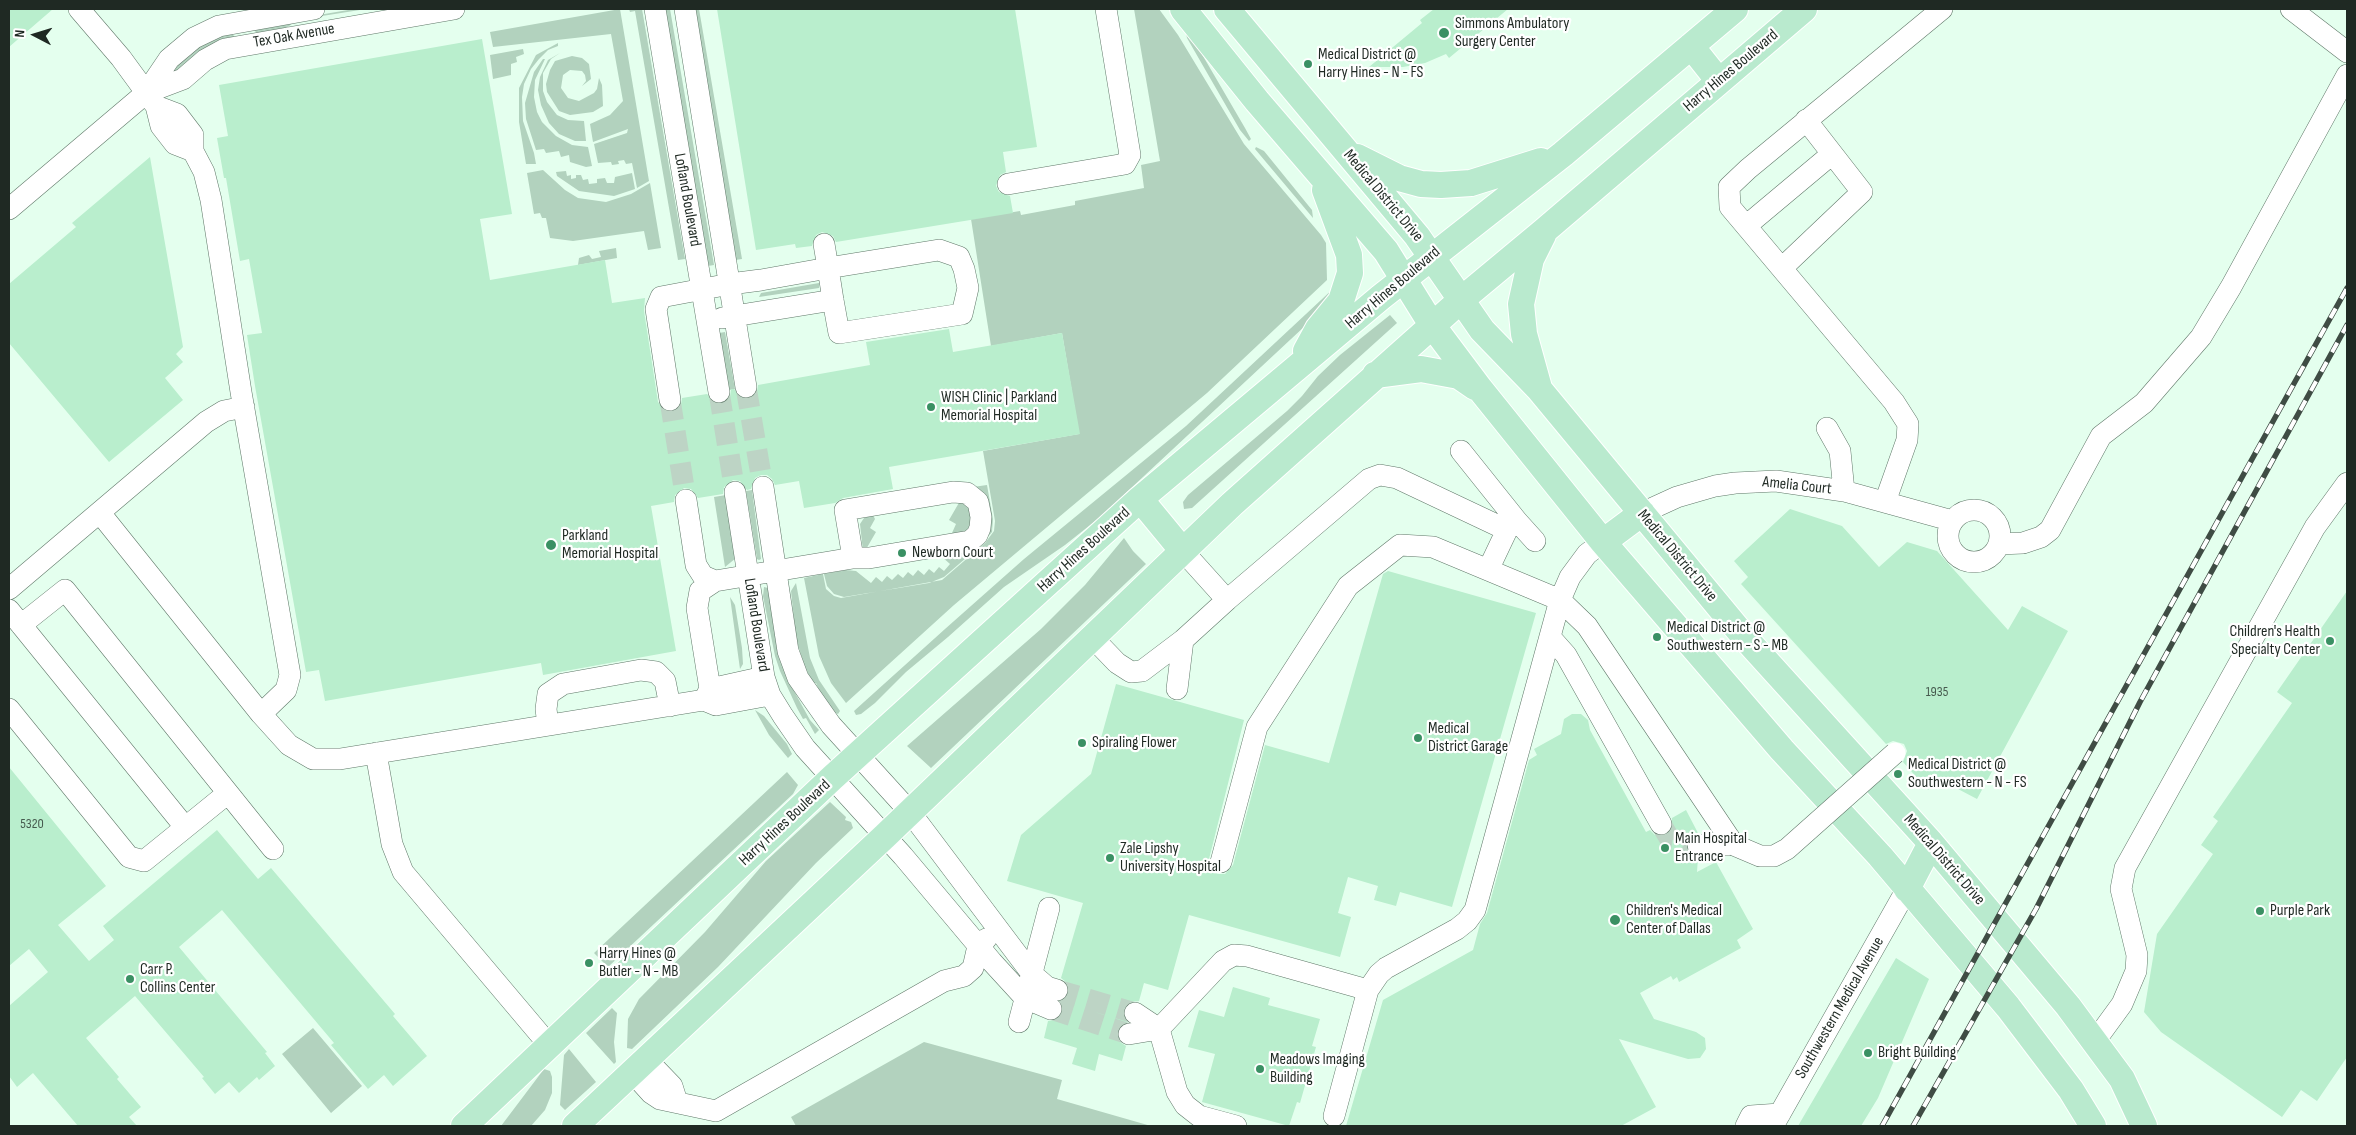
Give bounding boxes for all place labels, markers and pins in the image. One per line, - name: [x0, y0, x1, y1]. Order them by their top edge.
- place label: Simmons Ambulatory Surgery Center: [1455, 14, 1569, 52]
- marker: Simmons Ambulatory Surgery Center: [1437, 26, 1451, 40]
- place label: Medical District @ Harry Hines - N - FS: [1318, 45, 1423, 83]
- marker: Medical District @ Harry Hines - N - FS: [1302, 58, 1314, 70]
- place label: WISH Clinic | Parkland Memorial Hospital: [941, 388, 1057, 426]
- marker: WISH Clinic | Parkland Memorial Hospital: [925, 401, 937, 413]
- place label: Parkland Memorial Hospital: [562, 526, 658, 564]
- marker: Parkland Memorial Hospital: [544, 538, 558, 552]
- place label: Newborn Court: [912, 543, 993, 563]
- marker: Newborn Court: [896, 547, 908, 559]
- place label: Medical District @ Southwestern - S - MB: [1667, 618, 1788, 656]
- place label: Children's Health Specialty Center: [2230, 622, 2320, 660]
- marker: Medical District @ Southwestern - S - MB: [1651, 631, 1663, 643]
- marker: Children's Health Specialty Center: [2324, 635, 2336, 647]
- place label: Medical District Garage: [1428, 719, 1508, 757]
- marker: Medical District Garage: [1412, 732, 1424, 744]
- place label: Spiraling Flower: [1092, 733, 1177, 753]
- marker: Spiraling Flower: [1076, 737, 1088, 749]
- place label: Medical District @ Southwestern - N - FS: [1908, 755, 2027, 793]
- marker: Medical District @ Southwestern - N - FS: [1892, 768, 1904, 780]
- place label: Main Hospital Entrance: [1675, 829, 1747, 867]
- place label: Zale Lipshy University Hospital: [1120, 839, 1221, 877]
- marker: Main Hospital Entrance: [1659, 842, 1671, 854]
- marker: Zale Lipshy University Hospital: [1104, 852, 1116, 864]
- place label: Children's Medical Center of Dallas: [1626, 901, 1722, 939]
- place label: Purple Park: [2270, 901, 2330, 921]
- marker: Purple Park: [2254, 905, 2266, 917]
- marker: Children's Medical Center of Dallas: [1608, 913, 1622, 927]
- place label: Harry Hines @ Butler - N - MB: [599, 944, 678, 982]
- marker: Harry Hines @ Butler - N - MB: [583, 957, 595, 969]
- place label: Carr P. Collins Center: [140, 960, 215, 998]
- marker: Carr P. Collins Center: [124, 973, 136, 985]
- place label: Bright Building: [1878, 1043, 1956, 1063]
- marker: Bright Building: [1862, 1047, 1874, 1059]
- place label: Meadows Imaging Building: [1270, 1050, 1365, 1088]
- marker: Meadows Imaging Building: [1254, 1063, 1266, 1075]

